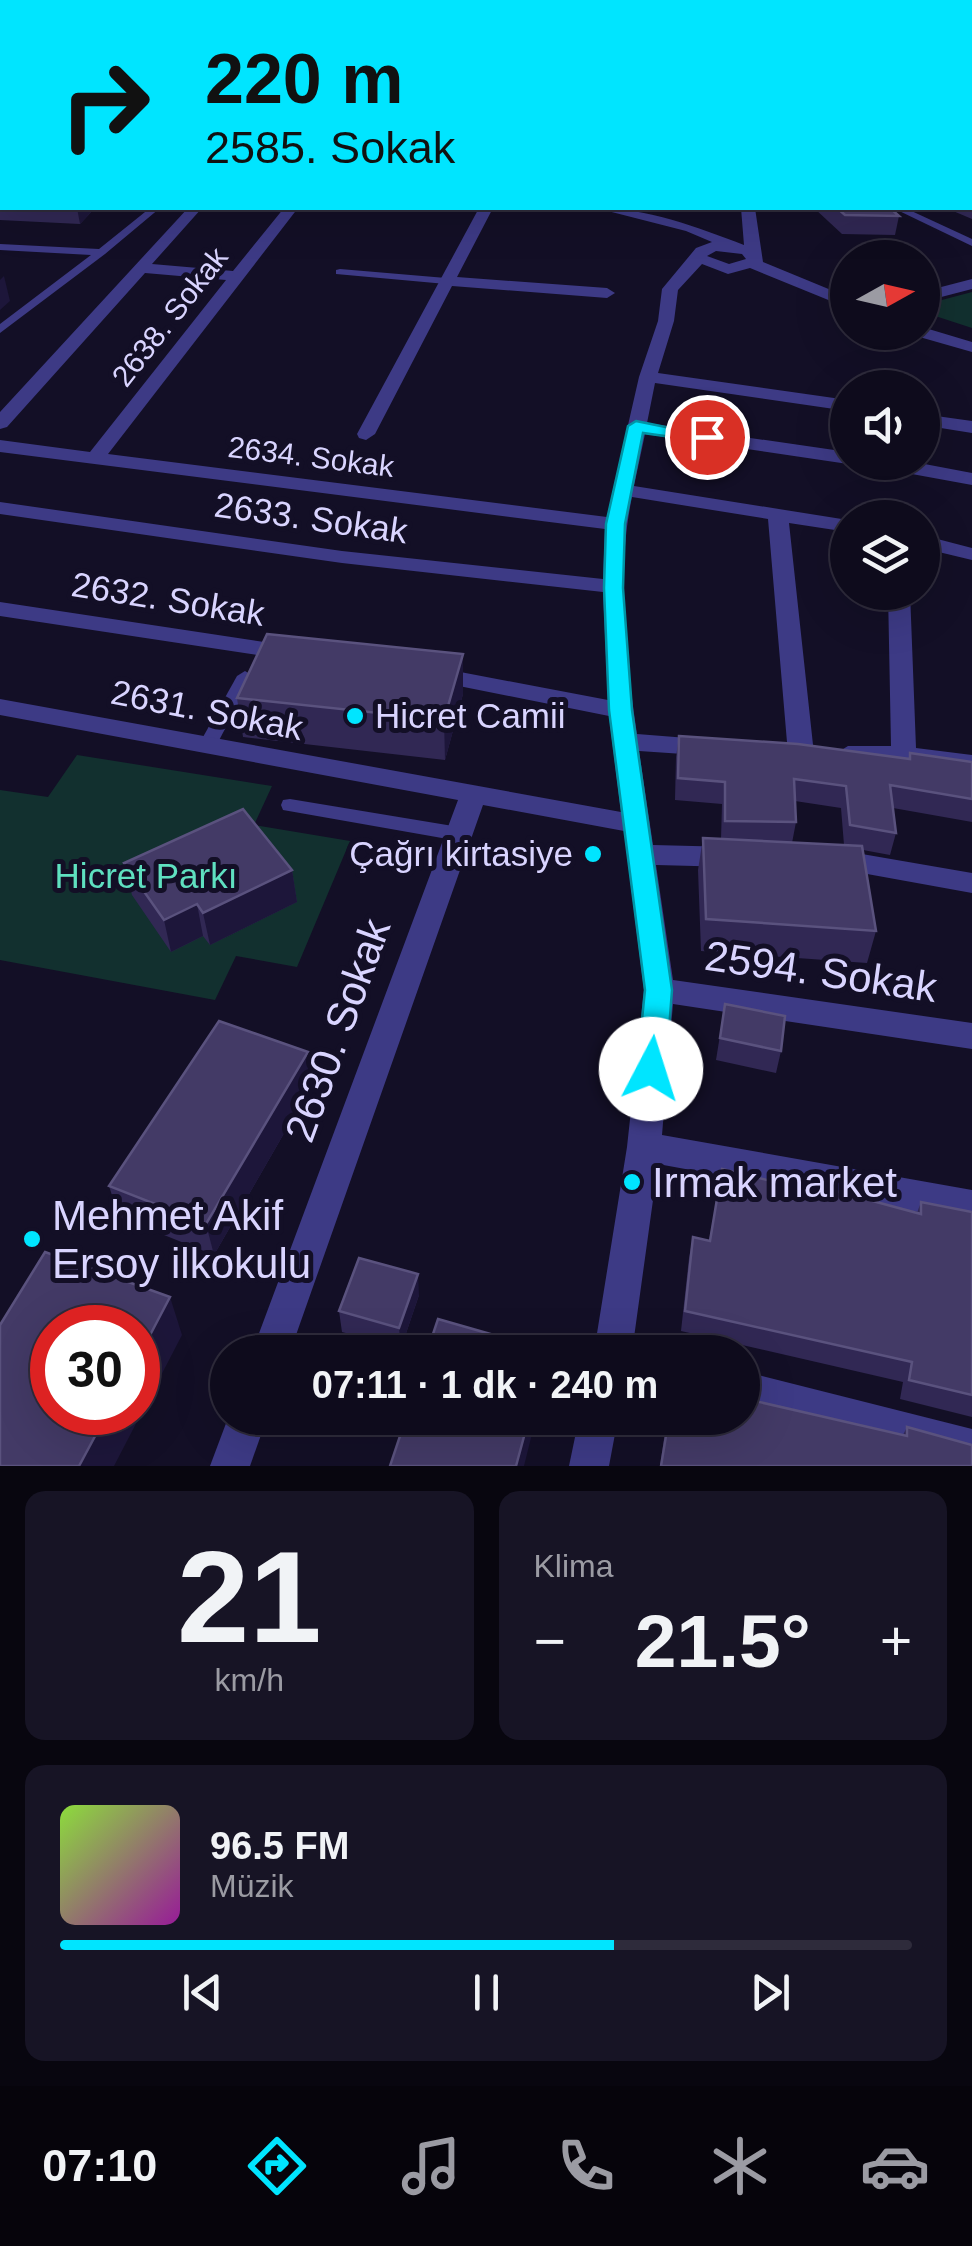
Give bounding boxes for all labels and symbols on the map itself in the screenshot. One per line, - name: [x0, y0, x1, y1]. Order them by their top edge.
- street label: 2638. Sokak: [105, 240, 235, 393]
- north arrow: [830, 240, 940, 350]
- pin: [665, 395, 750, 480]
- street label: 2634. Sokak: [226, 430, 397, 483]
- street label: 2633. Sokak: [212, 485, 411, 550]
- street label: 2632. Sokak: [69, 564, 268, 633]
- street label: 2631. Sokak: [108, 672, 307, 747]
- place label: Hicret Camii: [375, 696, 566, 735]
- marker: Hicret Camii: [344, 705, 366, 727]
- place label: Çağrı kirtasiye: [349, 834, 573, 873]
- marker: Çağrı kirtasiye: [582, 843, 604, 865]
- park label: Hicret Parkı: [55, 856, 237, 895]
- street label: 2630. Sokak: [275, 911, 400, 1148]
- street label: 2594. Sokak: [702, 932, 941, 1011]
- position arrow: [599, 1017, 703, 1121]
- place label: Irmak market: [652, 1159, 897, 1206]
- marker: Irmak market: [621, 1171, 643, 1193]
- place label: Mehmet Akif Ersoy ilkokulu: [52, 1192, 311, 1287]
- marker: Mehmet Akif Ersoy ilkokulu: [21, 1228, 43, 1250]
- speed limit sign: 30: [30, 1305, 160, 1435]

